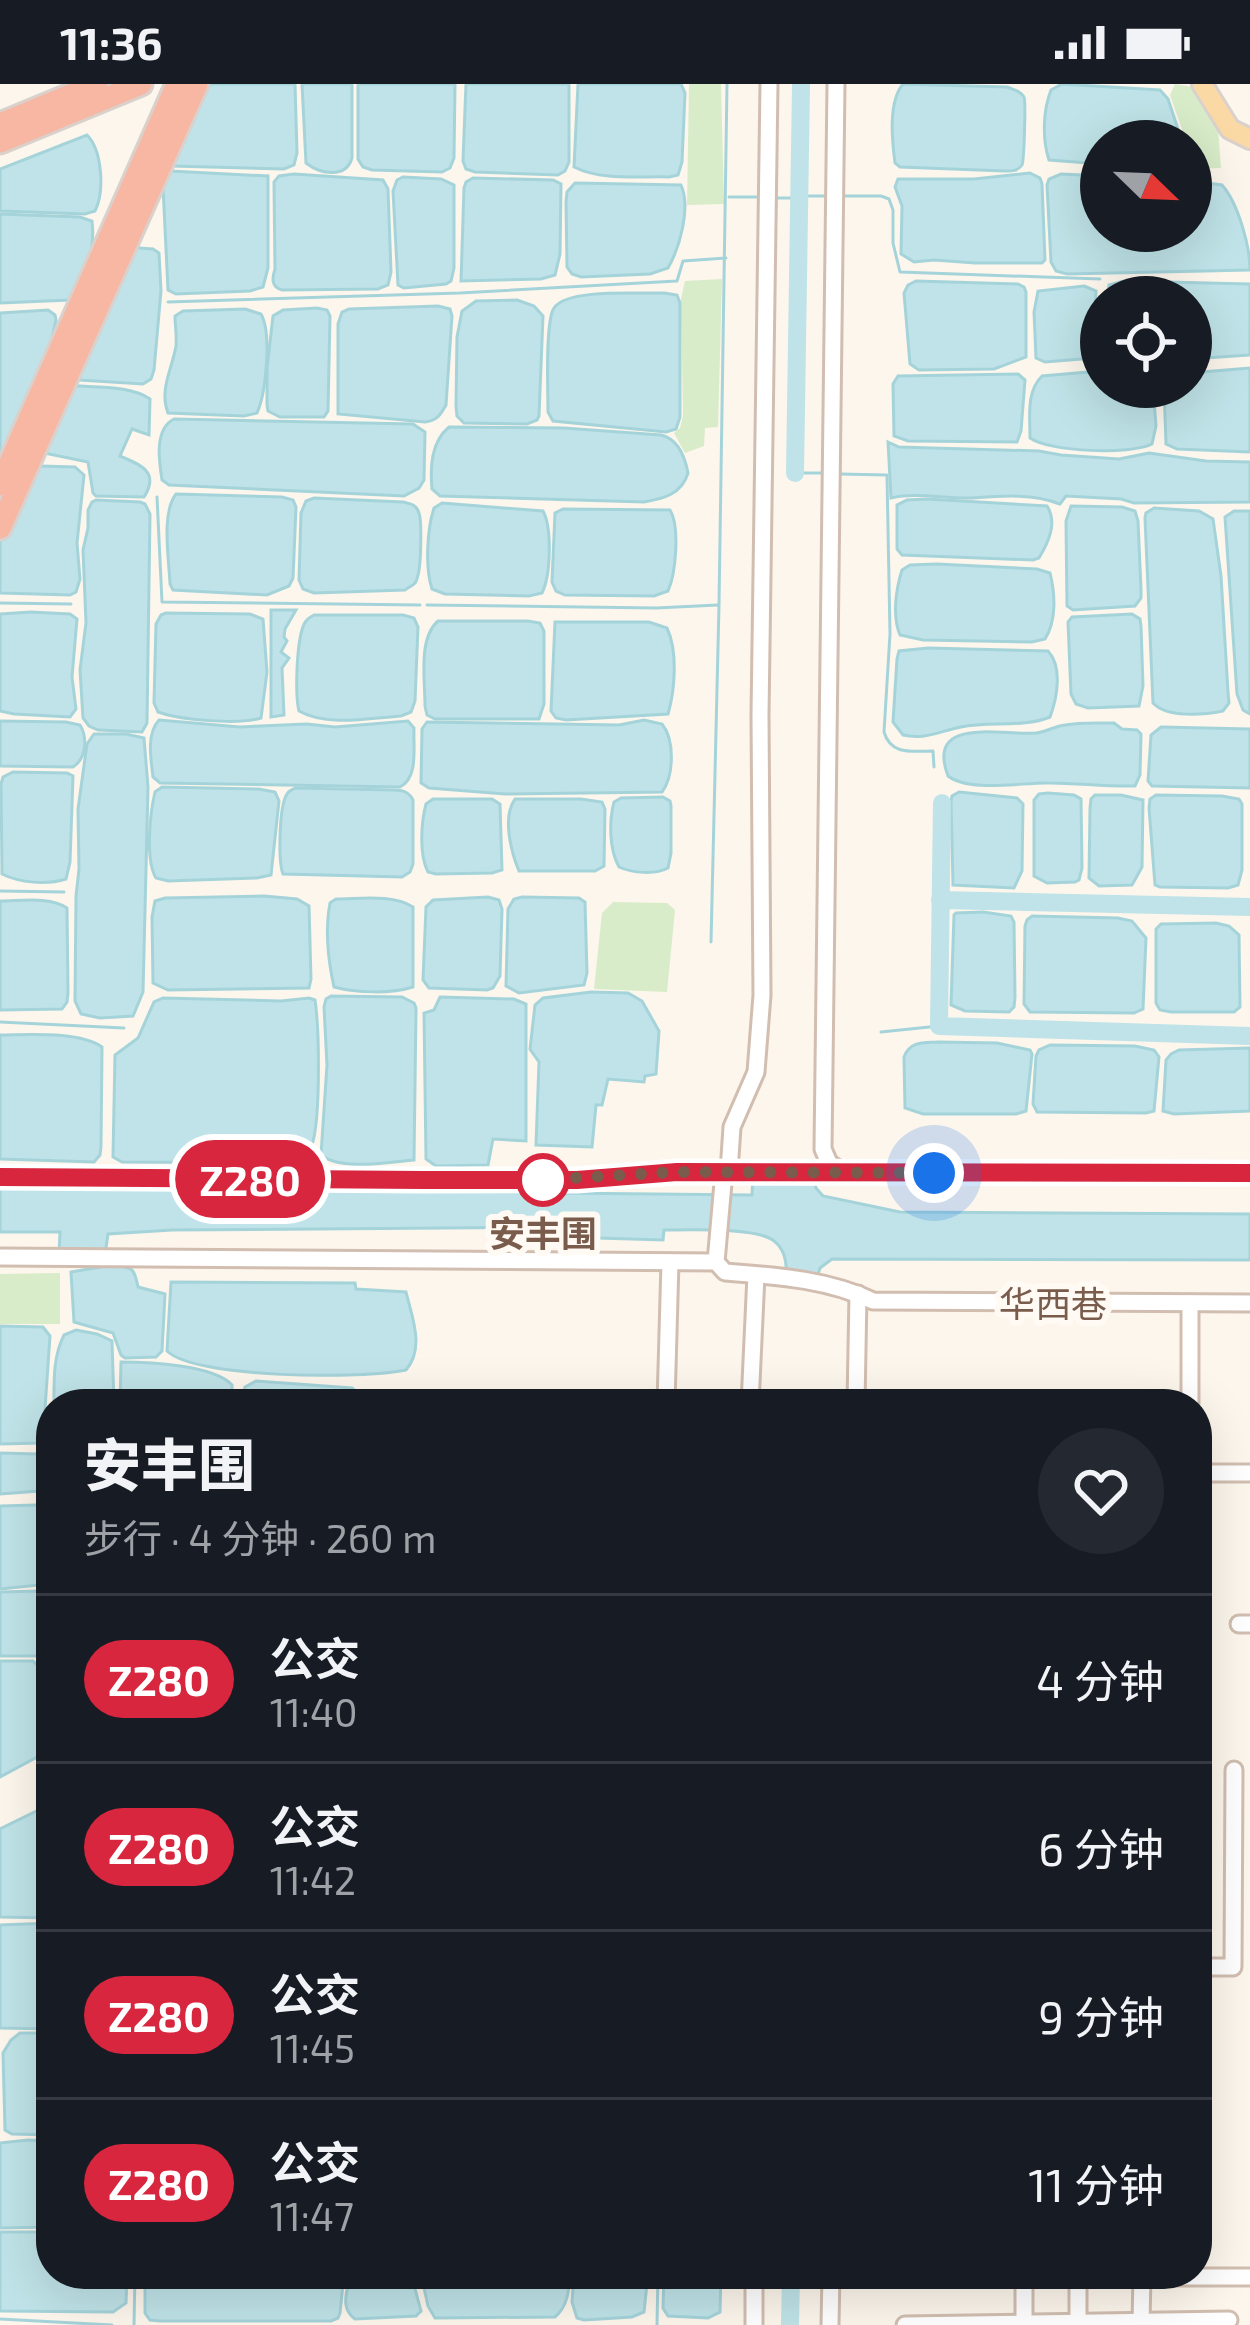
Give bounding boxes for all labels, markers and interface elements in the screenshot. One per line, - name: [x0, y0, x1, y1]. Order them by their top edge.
- text: 11:36: [60, 15, 163, 69]
- north arrow: [1080, 120, 1212, 252]
- map controls: [1080, 120, 1212, 408]
- button: locate: [1080, 276, 1212, 408]
- line badge: Z280: [166, 1140, 334, 1218]
- your location: [904, 1143, 964, 1203]
- text: Z280: [199, 1154, 301, 1204]
- marker: 安丰围: [518, 1155, 568, 1205]
- place label: 安丰围: [489, 1211, 597, 1254]
- street label: 华西巷: [999, 1281, 1107, 1324]
- button: heart: [1038, 1428, 1164, 1554]
- text: 安丰围: [84, 1429, 255, 1497]
- text: 步行 · 4 分钟 · 260 m: [84, 1514, 436, 1561]
- text: 公交: [270, 1630, 360, 1684]
- text: 4 分钟: [1036, 1653, 1164, 1707]
- text: Z280: [108, 1654, 210, 1704]
- text: 11:40: [270, 1688, 357, 1735]
- text: 公交: [270, 1798, 360, 1852]
- text: 6 分钟: [1038, 1821, 1164, 1875]
- text: Z280: [108, 1822, 210, 1872]
- text: 11:42: [270, 1856, 356, 1903]
- text: 公交: [270, 1966, 360, 2020]
- text: 9 分钟: [1038, 1989, 1164, 2043]
- text: Z280: [108, 1990, 210, 2040]
- text: 11:45: [270, 2024, 355, 2071]
- text: 公交: [270, 2134, 360, 2188]
- text: 11 分钟: [1028, 2157, 1164, 2211]
- text: Z280: [108, 2158, 210, 2208]
- text: 11:47: [270, 2192, 354, 2239]

